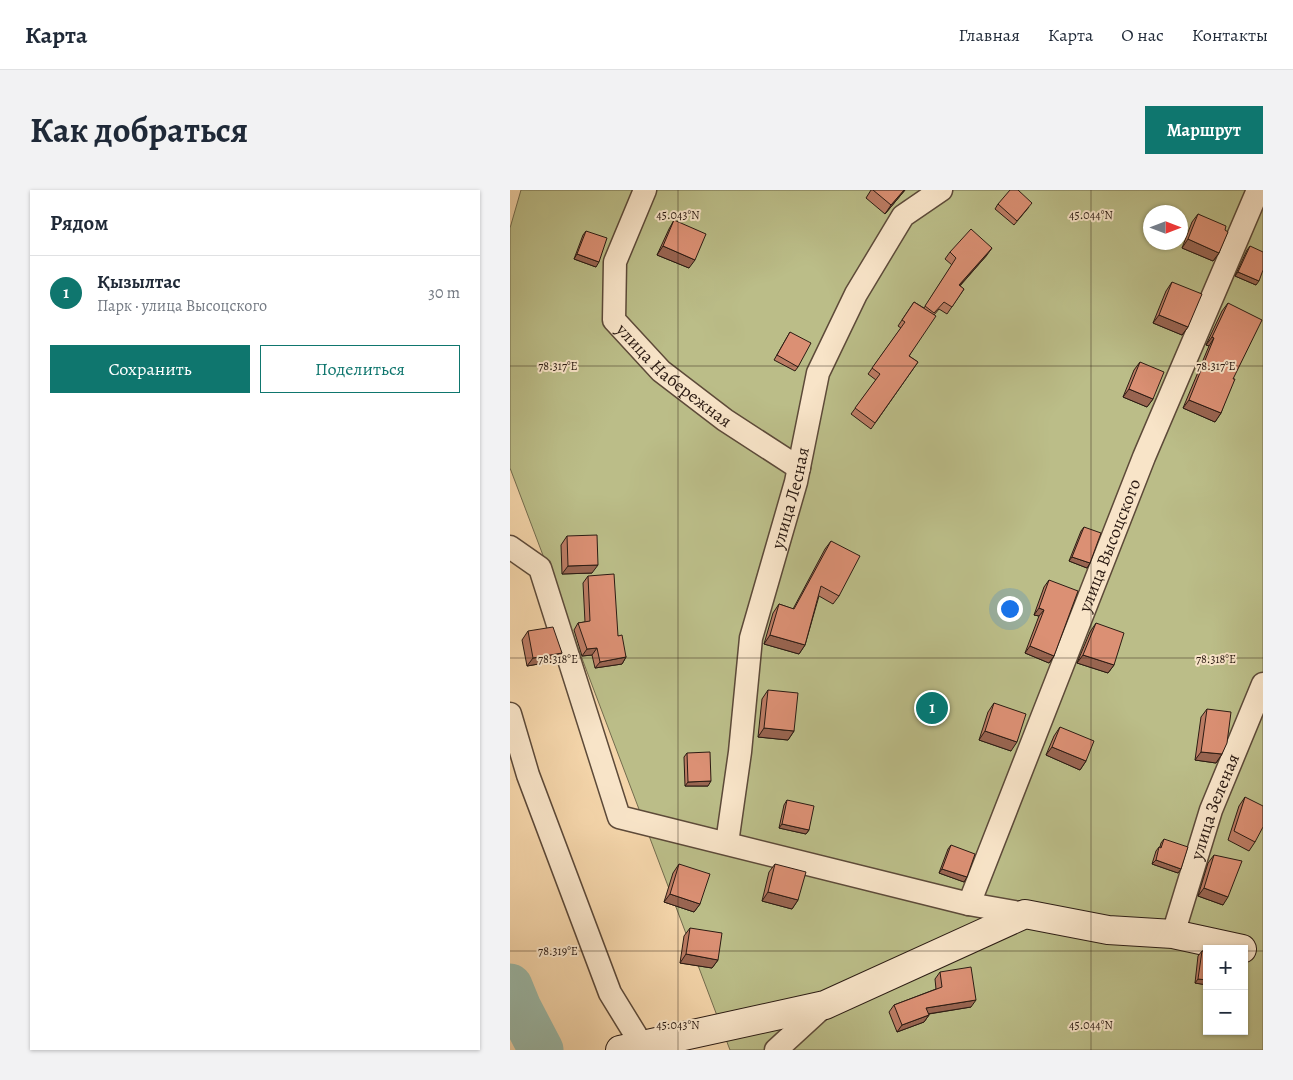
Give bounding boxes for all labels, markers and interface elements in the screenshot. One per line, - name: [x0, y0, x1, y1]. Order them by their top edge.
- text: Карта: [25, 19, 87, 51]
- text: Главная: [959, 23, 1020, 47]
- text: Карта: [1048, 23, 1093, 47]
- text: О нас: [1121, 23, 1164, 47]
- text: Контакты: [1192, 23, 1268, 47]
- text: Как добраться: [30, 106, 248, 154]
- button: Маршрут: [1145, 106, 1263, 154]
- north arrow: [1143, 205, 1188, 250]
- text: 45.043°N: [656, 207, 700, 223]
- text: 45.044°N: [1069, 207, 1113, 223]
- text: Рядом: [50, 209, 108, 237]
- text: Қызылтас: [97, 269, 181, 295]
- text: 1: [63, 282, 69, 304]
- text: 30 m: [428, 282, 460, 304]
- text: Парк · улица Высоцского: [97, 295, 267, 317]
- street label: улица Набережная: [610, 317, 736, 433]
- button: Сохранить: [50, 345, 250, 393]
- button: Поделиться: [260, 345, 460, 393]
- text: 78.317°E: [538, 358, 578, 374]
- text: 78.317°E: [1196, 358, 1236, 374]
- street label: улица Лесная: [765, 445, 815, 553]
- street label: улица Высоцского: [1072, 475, 1146, 617]
- your location: [997, 596, 1023, 622]
- text: 78.318°E: [538, 651, 578, 667]
- text: 78.318°E: [1196, 651, 1236, 667]
- pin: 1: [916, 689, 948, 727]
- street label: улица Зеленая: [1184, 750, 1245, 864]
- text: 78.319°E: [538, 943, 578, 959]
- map controls: [1203, 945, 1248, 1035]
- button: +: [1203, 945, 1248, 990]
- button: −: [1203, 990, 1248, 1035]
- text: 45.043°N: [656, 1017, 700, 1033]
- text: 45.044°N: [1069, 1017, 1113, 1033]

